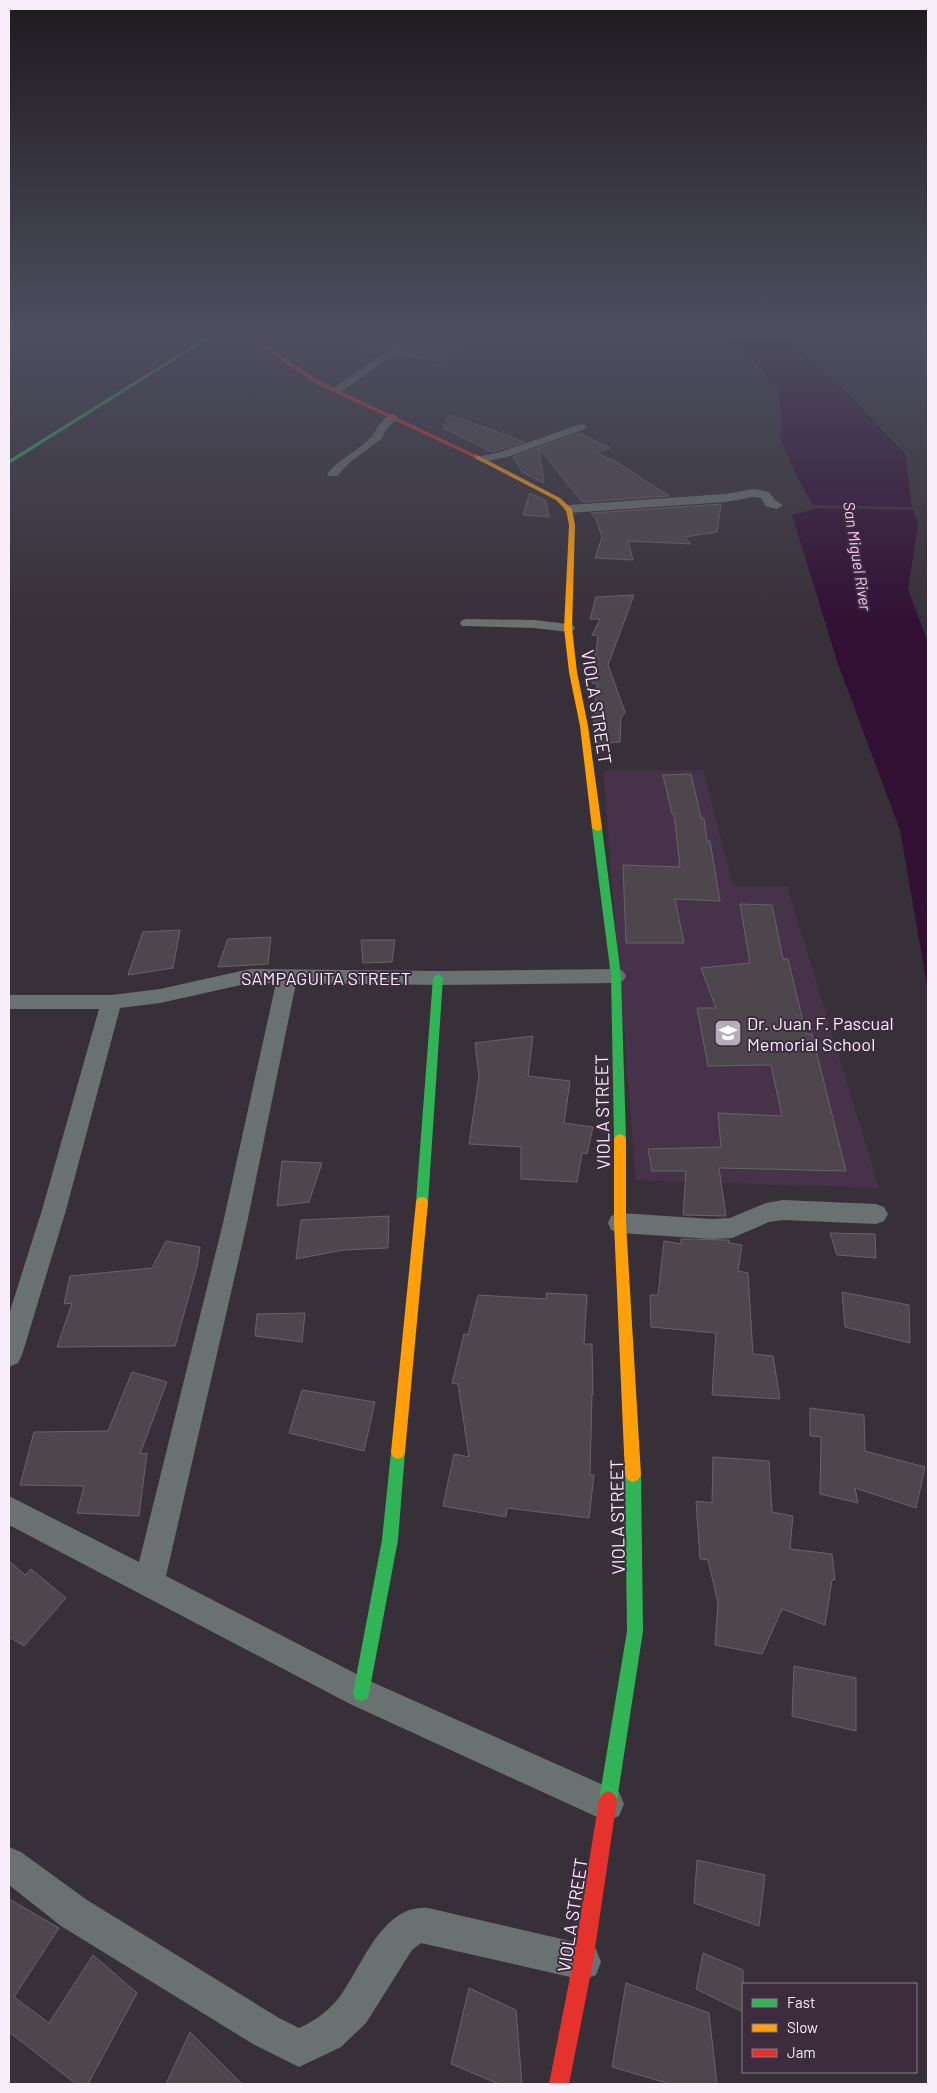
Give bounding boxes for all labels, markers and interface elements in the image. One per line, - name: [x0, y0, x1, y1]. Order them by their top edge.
- water label: San Miguel River: [840, 500, 876, 613]
- street label: VIOLA STREET: [577, 648, 617, 766]
- street label: SAMPAGUITA STREET: [241, 967, 411, 989]
- place label: Dr. Juan F. Pascual Memorial School: [747, 1012, 894, 1055]
- school or university icon: Dr. Juan F. Pascual Memorial School: [713, 1018, 743, 1048]
- street label: VIOLA STREET: [590, 1054, 614, 1170]
- street label: VIOLA STREET: [605, 1459, 629, 1575]
- street label: VIOLA STREET: [552, 1856, 592, 1974]
- legend: [742, 1983, 917, 2073]
- text: Fast: [787, 1993, 815, 2011]
- text: Slow: [787, 2018, 818, 2036]
- text: Jam: [787, 2043, 816, 2061]

